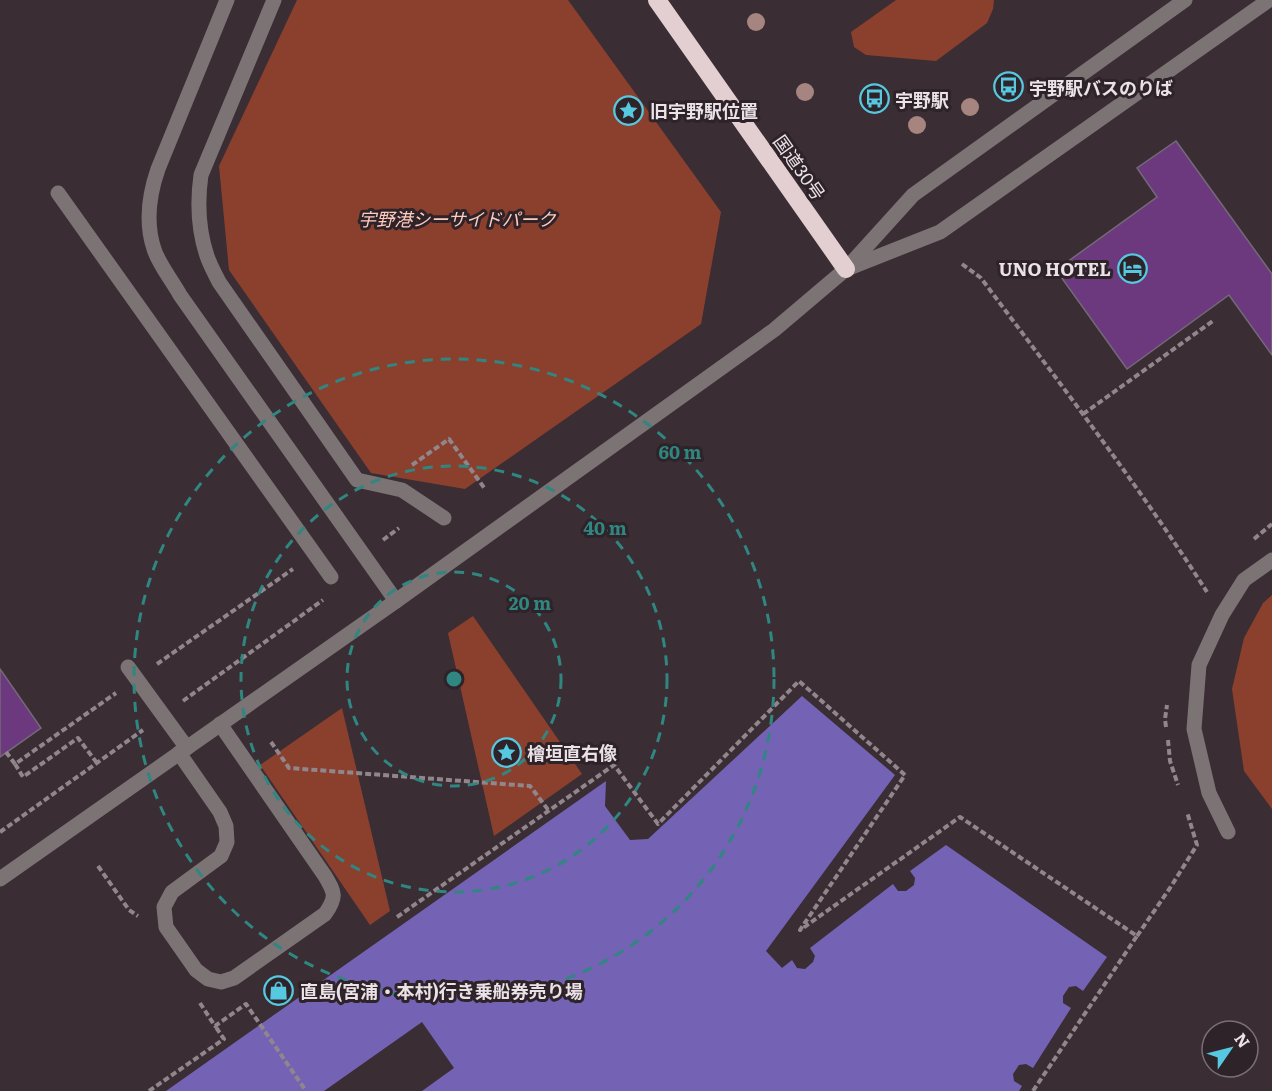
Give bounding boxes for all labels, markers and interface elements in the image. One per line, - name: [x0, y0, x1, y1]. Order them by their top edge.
- bus stop icon: 宇野駅バスのりば: [992, 71, 1024, 103]
- place label: 宇野駅バスのりば: [1029, 74, 1173, 101]
- bus stop icon: 宇野駅: [858, 83, 890, 115]
- place label: 宇野駅: [895, 86, 949, 113]
- place icon: 旧宇野駅位置: [613, 94, 645, 126]
- place label: 旧宇野駅位置: [650, 97, 758, 124]
- street label: 国道30号: [768, 129, 832, 205]
- park label: 宇野港シーサイドパーク: [358, 205, 557, 232]
- hotel icon: UNO HOTEL: [1116, 252, 1148, 284]
- place label: UNO HOTEL: [998, 255, 1111, 282]
- text: 60 m: [658, 438, 702, 465]
- text: 40 m: [583, 514, 627, 541]
- text: 20 m: [509, 589, 551, 616]
- centre of rings: [444, 669, 464, 689]
- place icon: 檜垣直右像: [490, 736, 522, 768]
- place label: 檜垣直右像: [527, 739, 617, 766]
- shop icon: 直島(宮浦・本村)行き乗船券売り場: [263, 974, 295, 1006]
- place label: 直島(宮浦・本村)行き乗船券売り場: [300, 977, 583, 1004]
- north arrow: [1200, 1019, 1260, 1079]
- text: N: [1229, 1027, 1257, 1052]

